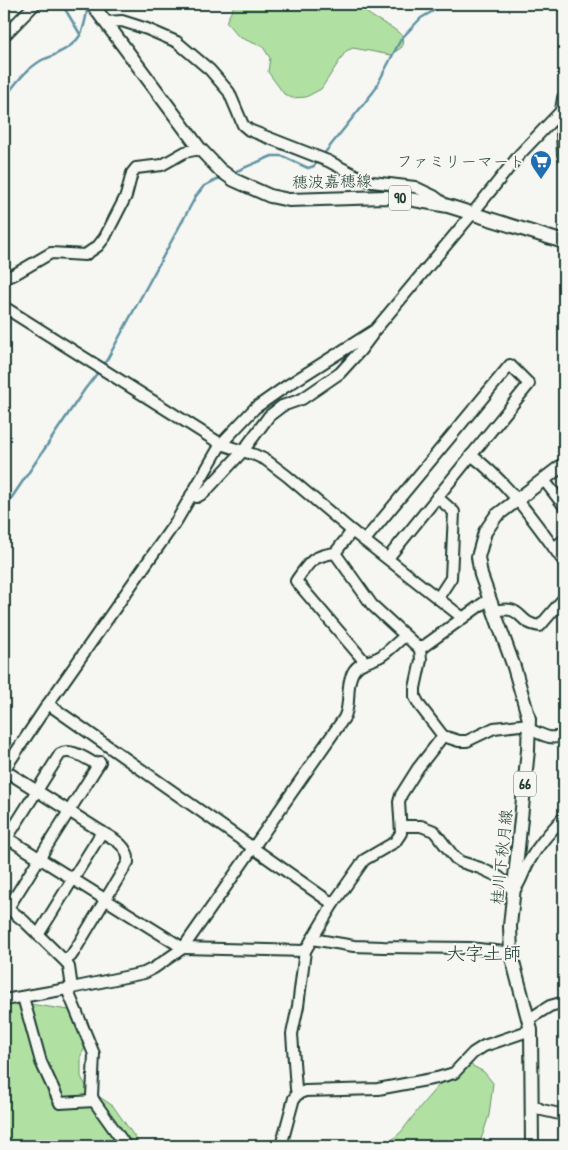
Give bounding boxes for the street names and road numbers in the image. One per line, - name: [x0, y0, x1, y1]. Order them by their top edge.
- street label: 穂波嘉穂線: [292, 169, 372, 193]
- road number: 90: [389, 186, 411, 210]
- road number: 66: [514, 772, 536, 796]
- street label: 桂川下秋月線: [485, 808, 517, 906]

